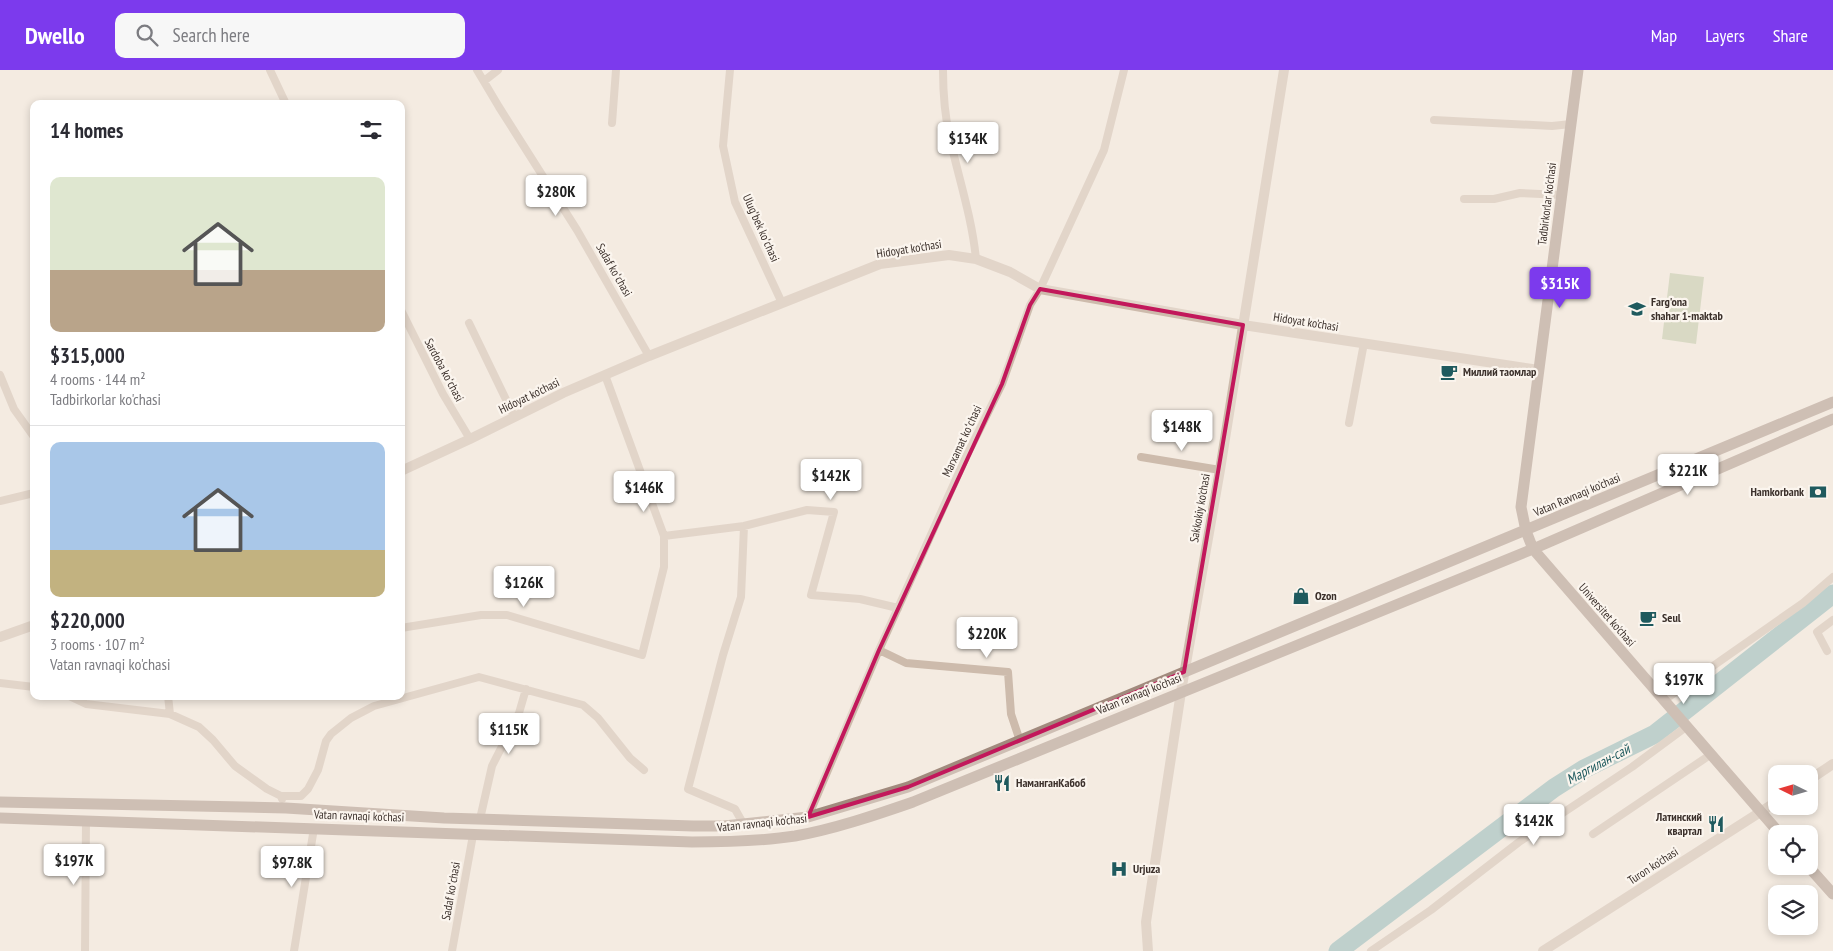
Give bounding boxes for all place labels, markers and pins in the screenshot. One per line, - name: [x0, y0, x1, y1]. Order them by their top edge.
- pin: $134K: [933, 122, 1003, 164]
- pin: $280K: [521, 174, 591, 217]
- pin: $315K: [1525, 266, 1595, 309]
- place label: Farg'ona shahar 1-maktab: [1651, 294, 1723, 323]
- school or university icon: Farg'ona shahar 1-maktab: [1627, 299, 1647, 319]
- cafe icon: Миллий таомлар: [1439, 362, 1459, 382]
- place label: Миллий таомлар: [1463, 364, 1537, 379]
- pin: $148K: [1147, 410, 1217, 452]
- pin: $221K: [1653, 454, 1723, 496]
- pin: $142K: [796, 458, 866, 501]
- pin: $146K: [609, 470, 679, 513]
- bank icon: Hamkorbank: [1808, 482, 1828, 502]
- place label: Hamkorbank: [1750, 484, 1804, 499]
- pin: $126K: [489, 566, 559, 608]
- shop icon: Ozon: [1291, 586, 1311, 606]
- place label: Ozon: [1315, 588, 1337, 603]
- cafe icon: Seul: [1638, 608, 1658, 628]
- place label: Seul: [1662, 610, 1681, 625]
- pin: $220K: [952, 616, 1022, 659]
- pin: $197K: [1649, 662, 1719, 705]
- pin: $115K: [474, 712, 544, 755]
- restaurant icon: НаманганКабоб: [992, 773, 1012, 793]
- place label: НаманганКабоб: [1016, 775, 1086, 790]
- pin: $142K: [1499, 804, 1569, 846]
- place label: Латинский квартал: [1655, 809, 1702, 838]
- restaurant icon: Латинский квартал: [1706, 814, 1726, 834]
- pin: $197K: [39, 844, 109, 886]
- pin: $97.8K: [251, 846, 333, 888]
- hospital icon: Urjuza: [1109, 859, 1129, 879]
- place label: Urjuza: [1133, 861, 1160, 876]

